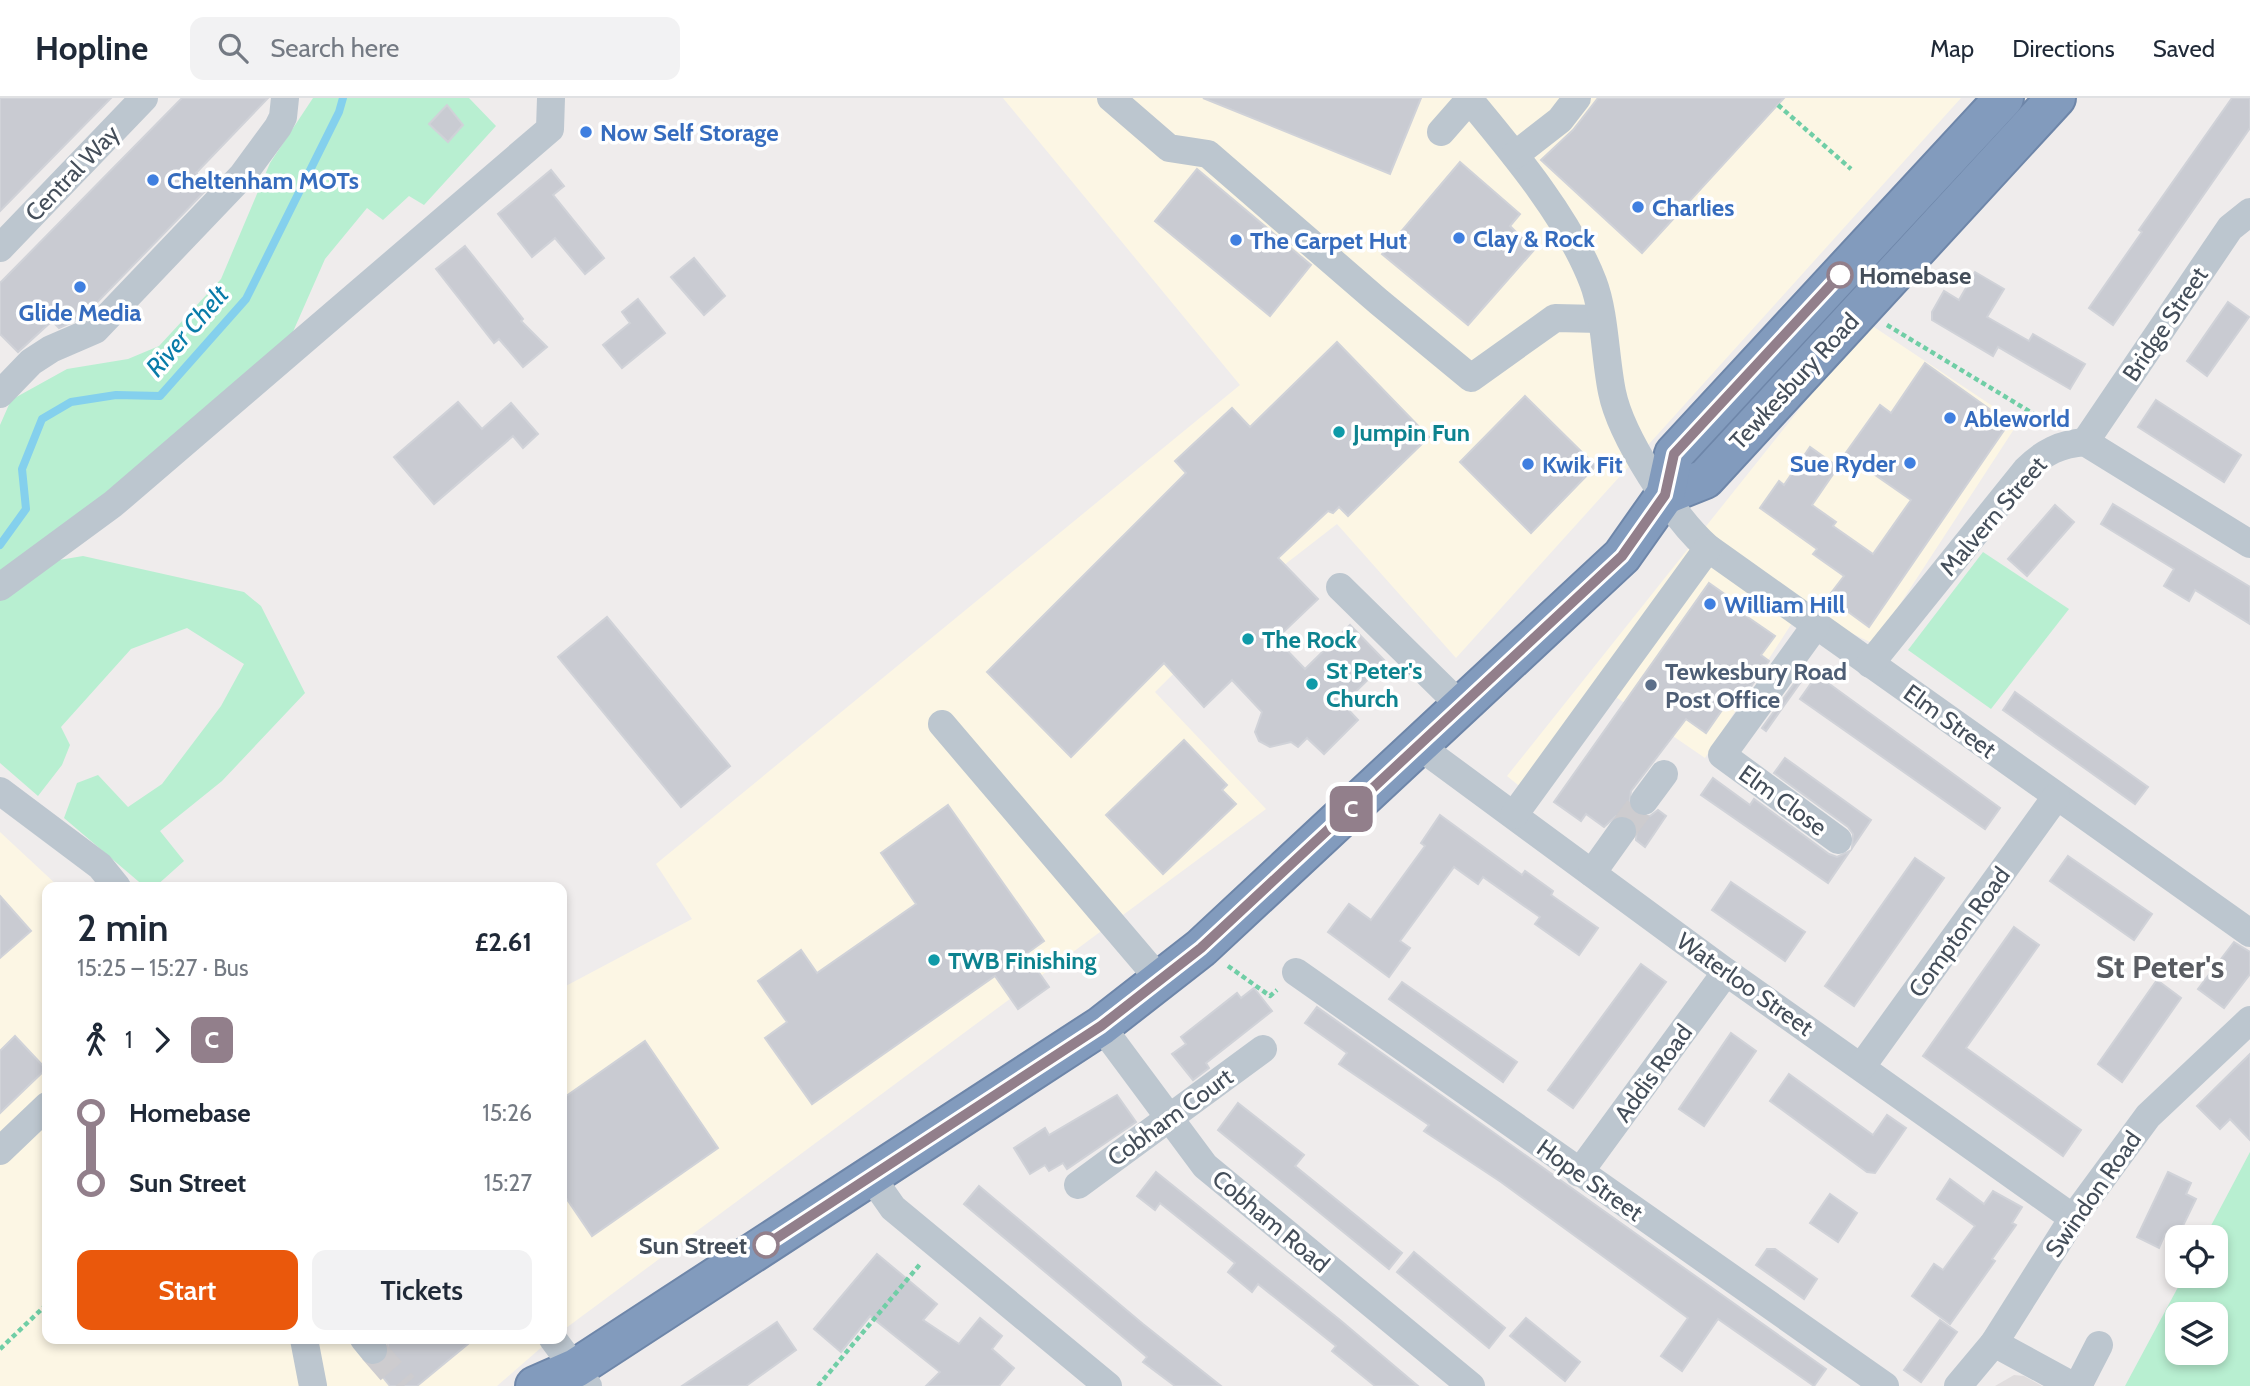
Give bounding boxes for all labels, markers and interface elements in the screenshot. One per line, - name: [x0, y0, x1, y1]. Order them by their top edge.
- search box: [190, 17, 680, 80]
- text: Hopline: [35, 28, 148, 68]
- icon: search: [214, 29, 252, 67]
- text: Search here: [270, 32, 399, 64]
- text: Map: [1930, 34, 1974, 63]
- text: Directions: [2012, 34, 2115, 63]
- text: Saved: [2153, 34, 2215, 63]
- place label: Now Self Storage: [600, 118, 779, 147]
- street label: Central Way: [19, 119, 125, 227]
- marker: Now Self Storage: [578, 124, 594, 140]
- place label: Cheltenham MOTs: [167, 166, 359, 195]
- marker: Cheltenham MOTs: [145, 172, 161, 188]
- place label: Charlies: [1652, 193, 1734, 222]
- marker: Charlies: [1630, 199, 1646, 215]
- place label: Clay & Rock: [1473, 224, 1595, 253]
- place label: The Carpet Hut: [1250, 226, 1407, 255]
- marker: Clay & Rock: [1451, 230, 1467, 246]
- marker: The Carpet Hut: [1228, 232, 1244, 248]
- place label: Homebase: [1859, 261, 1971, 290]
- street label: Bridge Street: [2116, 261, 2214, 387]
- marker: Homebase: [1827, 262, 1853, 288]
- water label: River Chelt: [139, 278, 236, 383]
- marker: Glide Media: [72, 279, 88, 295]
- place label: Glide Media: [19, 298, 141, 327]
- street label: Tewkesbury Road: [1723, 307, 1865, 455]
- place label: Ableworld: [1964, 404, 2070, 433]
- marker: Ableworld: [1942, 410, 1958, 426]
- place label: Jumpin Fun: [1352, 418, 1470, 447]
- marker: Jumpin Fun: [1331, 424, 1347, 440]
- place label: Sue Ryder: [1790, 449, 1896, 478]
- place label: Kwik Fit: [1542, 450, 1623, 479]
- street label: Malvern Street: [1933, 451, 2053, 581]
- marker: Sue Ryder: [1902, 455, 1918, 471]
- marker: Kwik Fit: [1520, 456, 1536, 472]
- place label: William Hill: [1724, 590, 1845, 619]
- marker: William Hill: [1702, 596, 1718, 612]
- place label: The Rock: [1262, 625, 1357, 654]
- marker: The Rock: [1240, 631, 1256, 647]
- place label: St Peter's Church: [1326, 656, 1423, 713]
- place label: Tewkesbury Road Post Office: [1665, 657, 1847, 714]
- marker: St Peter's Church: [1304, 676, 1320, 692]
- marker: Tewkesbury Road Post Office: [1643, 677, 1659, 693]
- street label: Elm Street: [1898, 678, 2002, 764]
- street label: Elm Close: [1734, 759, 1832, 841]
- line badge: C: [1328, 786, 1374, 832]
- text: C: [1344, 794, 1358, 823]
- street label: Compton Road: [1902, 861, 2016, 1003]
- text: 2 min: [77, 904, 169, 951]
- text: £2.61: [475, 926, 532, 958]
- street label: Waterloo Street: [1671, 926, 1819, 1042]
- place label: TWB Finishing: [948, 946, 1096, 975]
- district label: St Peter's: [2096, 947, 2224, 986]
- marker: TWB Finishing: [926, 952, 942, 968]
- text: 15:25 – 15:27 · Bus: [77, 954, 248, 982]
- street label: Addis Road: [1608, 1019, 1698, 1127]
- icon: walk: [77, 1021, 115, 1059]
- icon: forward: [143, 1021, 181, 1059]
- text: C: [205, 1025, 219, 1054]
- text: 1: [125, 1026, 133, 1054]
- street label: Cobham Court: [1102, 1062, 1238, 1172]
- text: Homebase: [129, 1097, 251, 1129]
- text: 15:26: [482, 1099, 532, 1127]
- street label: Swindon Road: [2039, 1125, 2147, 1263]
- street label: Hope Street: [1531, 1133, 1649, 1227]
- street label: Cobham Road: [1207, 1164, 1335, 1278]
- text: Sun Street: [129, 1167, 246, 1199]
- text: 15:27: [484, 1169, 532, 1197]
- map controls: [2165, 1225, 2228, 1365]
- button: locate: [2165, 1225, 2228, 1288]
- place label: Sun Street: [639, 1231, 747, 1260]
- marker: Sun Street: [753, 1232, 779, 1258]
- button: Start: [77, 1250, 298, 1330]
- button: Tickets: [312, 1250, 532, 1330]
- button: layers: [2165, 1302, 2228, 1365]

